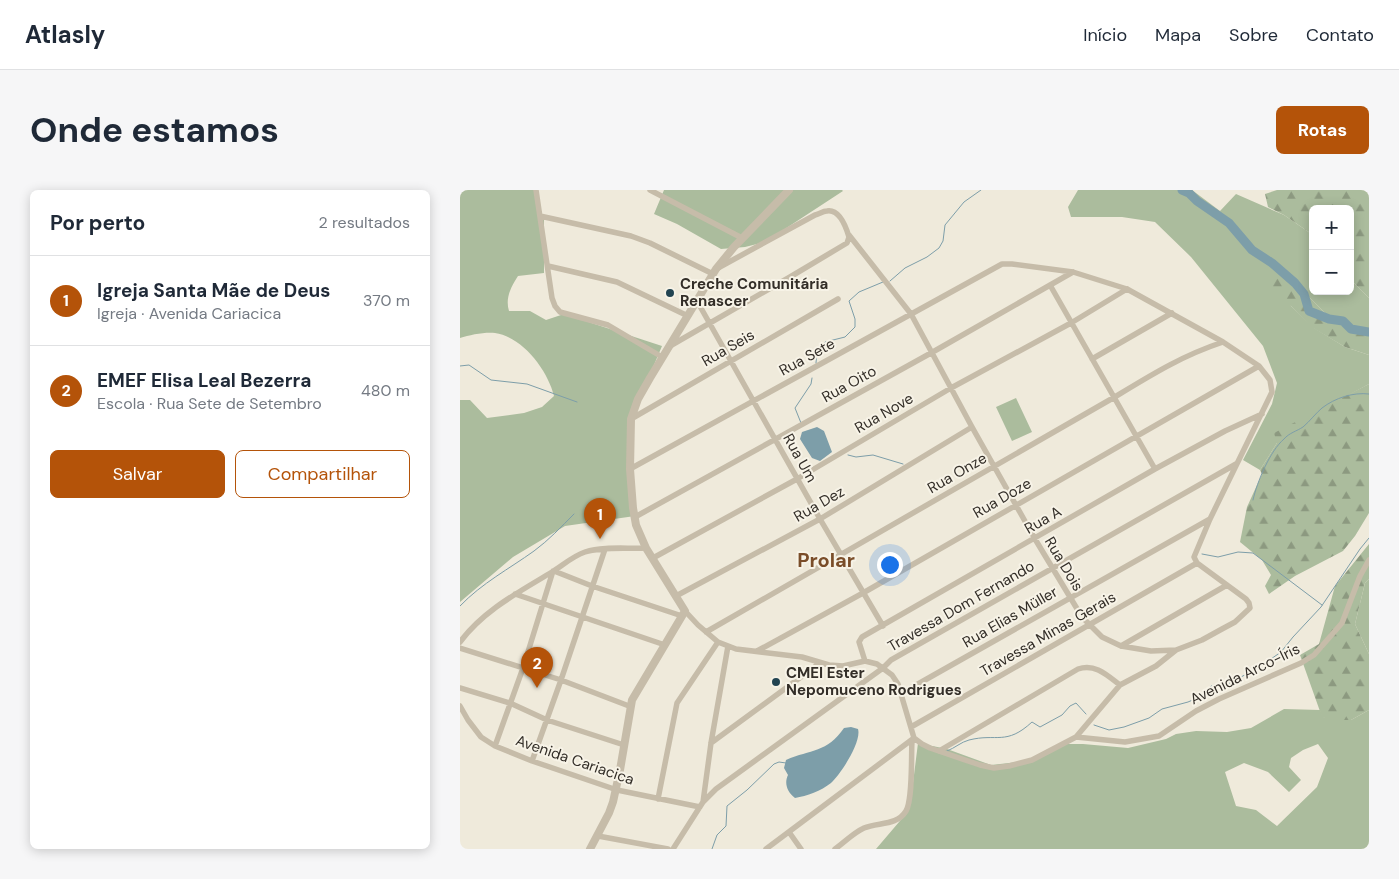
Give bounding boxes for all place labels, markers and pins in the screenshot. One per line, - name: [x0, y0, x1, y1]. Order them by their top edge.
- place label: Creche Comunitária Renascer: [680, 274, 828, 311]
- marker: Creche Comunitária Renascer: [664, 287, 676, 299]
- pin: 1: [584, 498, 616, 539]
- pin: 2: [521, 647, 553, 688]
- place label: CMEI Ester Nepomuceno Rodrigues: [786, 663, 962, 700]
- marker: CMEI Ester Nepomuceno Rodrigues: [770, 676, 782, 688]

